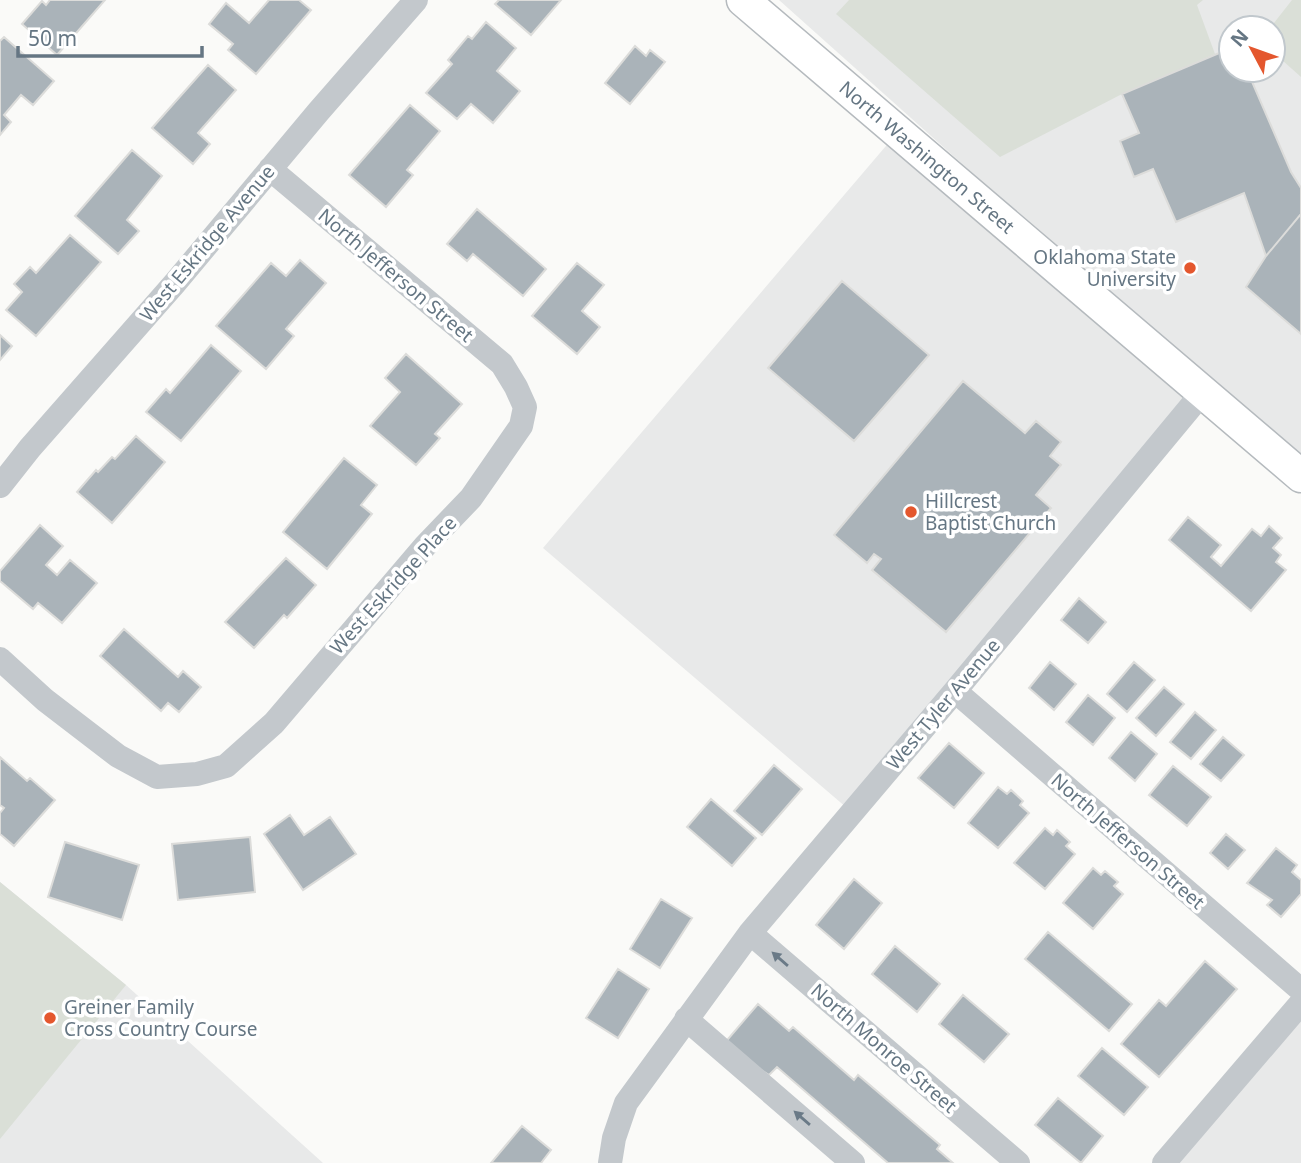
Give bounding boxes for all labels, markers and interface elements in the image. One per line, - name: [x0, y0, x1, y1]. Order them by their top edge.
- scale bar: [18, 14, 201, 58]
- north arrow: [1217, 14, 1287, 84]
- text: N: [1224, 23, 1254, 52]
- text: 50 m: [28, 24, 77, 52]
- street label: North Washington Street: [834, 75, 1020, 239]
- street label: West Eskridge Avenue: [134, 159, 280, 327]
- street label: North Jefferson Street: [313, 202, 479, 348]
- place label: Oklahoma State University: [1033, 244, 1176, 292]
- marker: Oklahoma State University: [1182, 260, 1198, 276]
- place label: Hillcrest Baptist Church: [925, 488, 1056, 536]
- marker: Hillcrest Baptist Church: [903, 504, 919, 520]
- street label: West Eskridge Place: [324, 510, 462, 660]
- street label: West Tyler Avenue: [880, 633, 1006, 775]
- street label: North Jefferson Street: [1046, 767, 1210, 915]
- one-way arrow: [772, 952, 789, 967]
- street label: North Monroe Street: [805, 977, 963, 1119]
- place label: Greiner Family Cross Country Course: [64, 994, 257, 1042]
- marker: Greiner Family Cross Country Course: [42, 1010, 58, 1026]
- one-way arrow: [793, 1111, 810, 1126]

